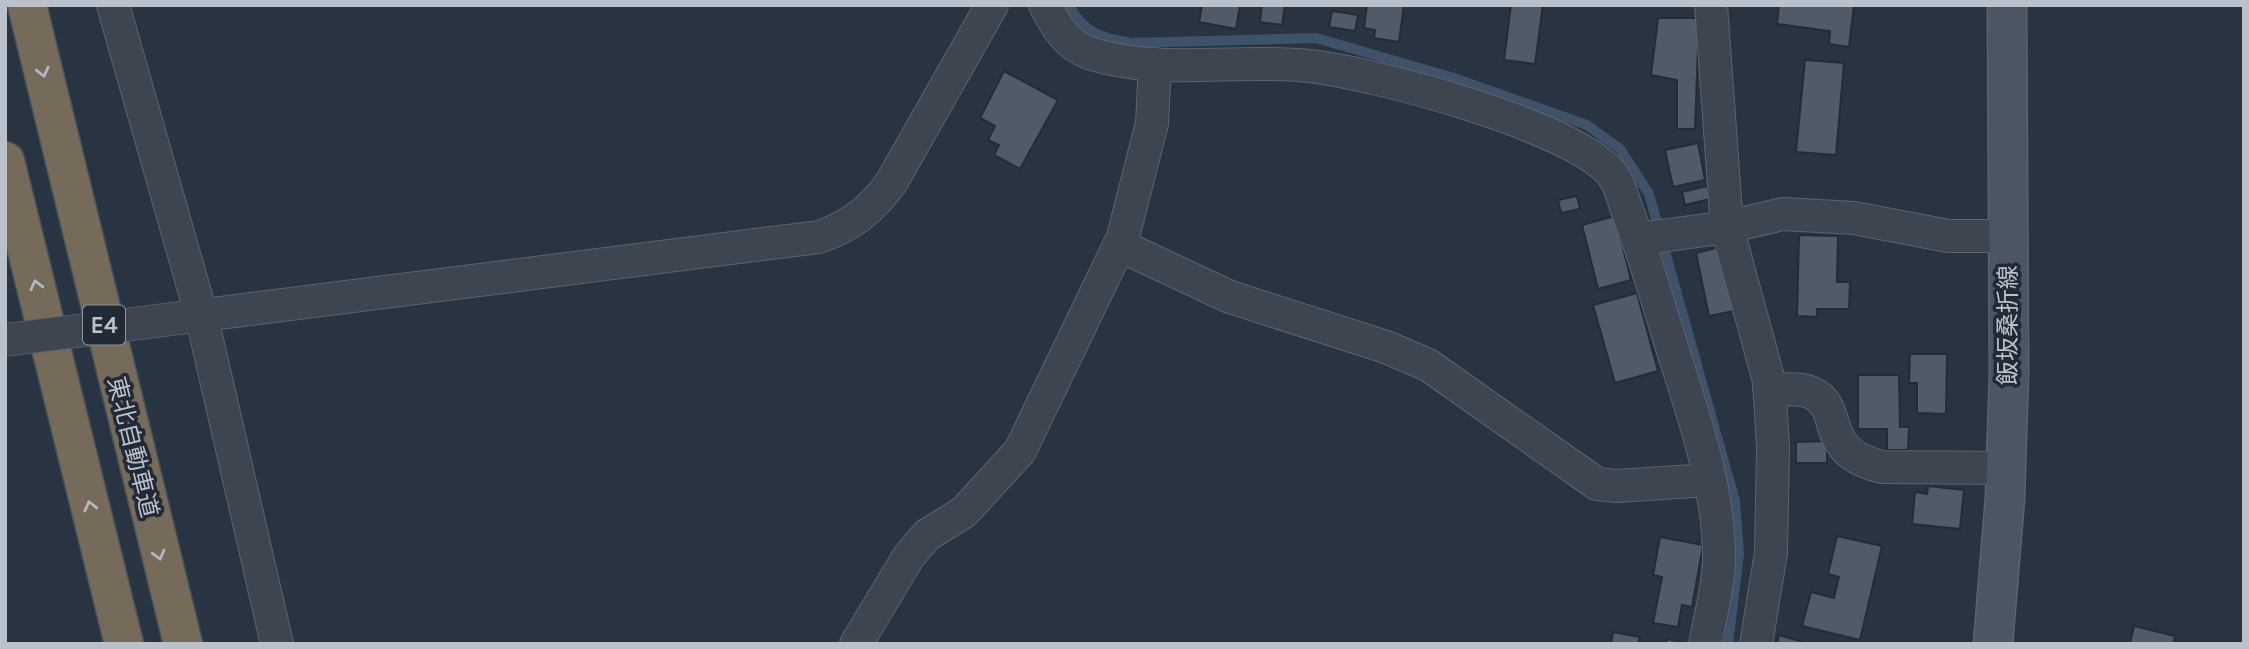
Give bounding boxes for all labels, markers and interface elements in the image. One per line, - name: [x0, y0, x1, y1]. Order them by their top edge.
- one-way arrow: [34, 66, 49, 78]
- street label: 飯坂桑折線: [1994, 265, 2022, 385]
- one-way arrow: [29, 279, 44, 291]
- road number: E4: [83, 306, 125, 344]
- street label: 東北自動車道: [102, 374, 164, 520]
- one-way arrow: [83, 500, 98, 512]
- one-way arrow: [151, 549, 165, 561]

